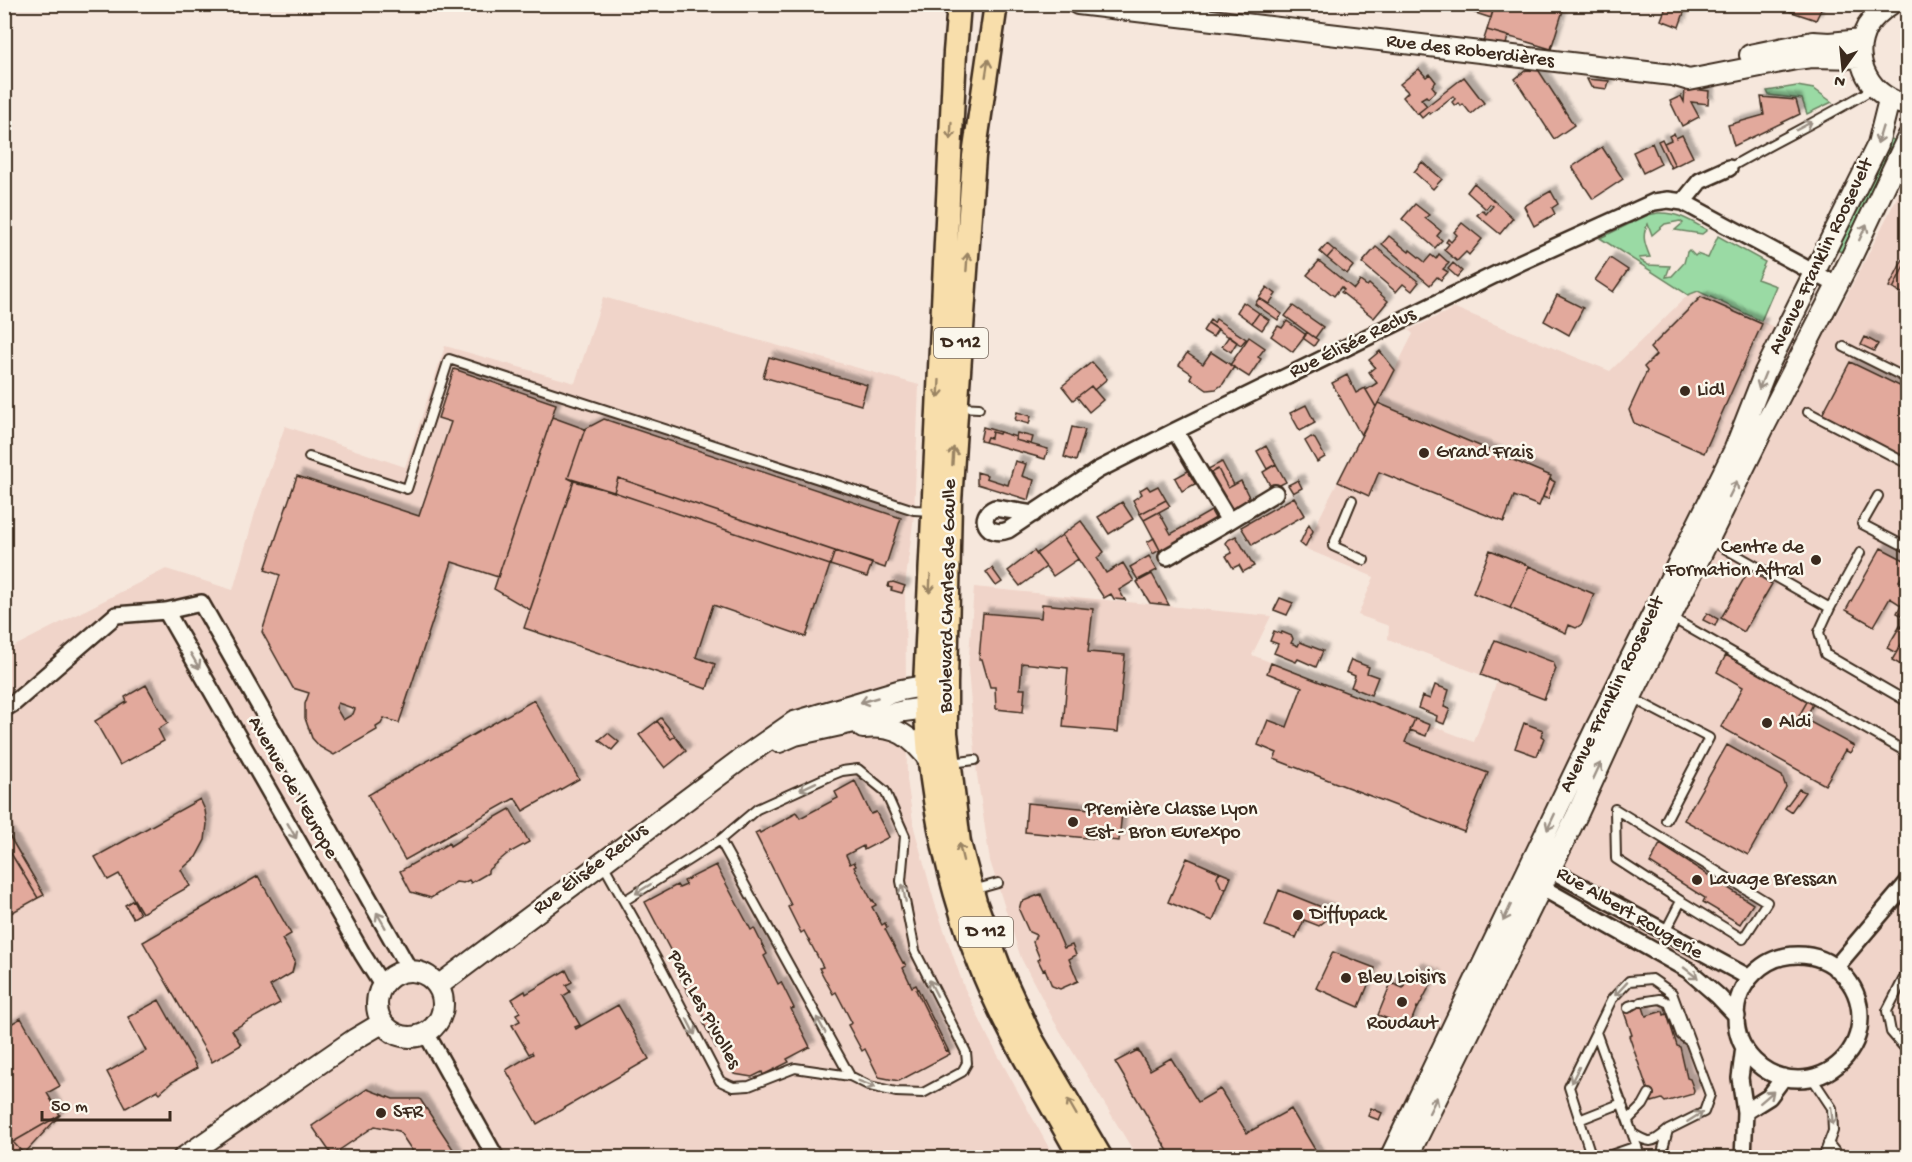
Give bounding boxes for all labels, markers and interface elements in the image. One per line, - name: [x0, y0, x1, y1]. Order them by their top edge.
- street label: Rue des Roberdières: [1385, 30, 1556, 74]
- north arrow: [1813, 39, 1873, 99]
- one-way arrow: [981, 59, 992, 78]
- text: N: [1832, 69, 1848, 91]
- one-way arrow: [1794, 120, 1812, 132]
- one-way arrow: [946, 121, 957, 141]
- one-way arrow: [1874, 125, 1885, 144]
- street label: Avenue Franklin Roosevelt: [1764, 154, 1880, 359]
- one-way arrow: [1858, 223, 1869, 242]
- one-way arrow: [962, 252, 973, 272]
- street label: Rue Élisée Reclus: [1286, 302, 1420, 385]
- road number: D 112: [934, 328, 988, 358]
- one-way arrow: [1756, 371, 1767, 389]
- one-way arrow: [934, 379, 945, 399]
- place label: Lidl: [1697, 380, 1725, 403]
- marker: Lidl: [1678, 384, 1692, 398]
- place label: Grand Frais: [1436, 442, 1534, 465]
- marker: Grand Frais: [1417, 446, 1431, 460]
- one-way arrow: [948, 447, 959, 467]
- street label: Boulevard Charles de Gaulle: [935, 478, 963, 714]
- one-way arrow: [1728, 480, 1740, 498]
- place label: Centre de Formation Aftral: [1664, 537, 1805, 583]
- marker: Centre de Formation Aftral: [1809, 553, 1823, 567]
- one-way arrow: [925, 573, 936, 593]
- street label: Avenue Franklin Roosevelt: [1555, 592, 1671, 797]
- one-way arrow: [190, 653, 202, 670]
- one-way arrow: [860, 695, 879, 706]
- place label: Aldi: [1779, 712, 1811, 735]
- street label: Avenue de l'Europe: [242, 713, 342, 864]
- marker: Aldi: [1760, 716, 1774, 730]
- one-way arrow: [1592, 762, 1604, 780]
- one-way arrow: [800, 781, 818, 792]
- place label: Première Classe Lyon Est - Bron Eurexpo: [1084, 799, 1258, 845]
- one-way arrow: [1544, 812, 1556, 830]
- marker: Première Classe Lyon Est - Bron Eurexpo: [1066, 815, 1080, 829]
- street label: Rue Élisée Reclus: [529, 818, 653, 921]
- one-way arrow: [286, 822, 298, 839]
- one-way arrow: [955, 843, 967, 862]
- street label: Rue Albert Rougerie: [1552, 863, 1707, 966]
- place label: Lavage Bressan: [1709, 869, 1837, 892]
- marker: Lavage Bressan: [1690, 873, 1704, 887]
- one-way arrow: [635, 882, 652, 895]
- one-way arrow: [898, 884, 909, 904]
- place label: Diffupack: [1308, 904, 1388, 927]
- one-way arrow: [1501, 904, 1513, 922]
- marker: Diffupack: [1291, 908, 1305, 922]
- one-way arrow: [375, 912, 387, 929]
- road number: D 112: [959, 917, 1013, 947]
- street label: Parc Les Pivolles: [661, 946, 745, 1074]
- place label: Bleu Loisirs: [1357, 967, 1446, 990]
- one-way arrow: [1683, 967, 1699, 980]
- marker: Bleu Loisirs: [1339, 971, 1353, 985]
- one-way arrow: [927, 979, 939, 997]
- one-way arrow: [1614, 981, 1629, 996]
- marker: Roudaut: [1395, 995, 1409, 1009]
- place label: Roudaut: [1367, 1013, 1439, 1036]
- one-way arrow: [815, 1017, 827, 1034]
- one-way arrow: [685, 1018, 697, 1036]
- one-way arrow: [1568, 1066, 1580, 1084]
- one-way arrow: [857, 1079, 876, 1090]
- scale bar: [42, 1084, 170, 1122]
- one-way arrow: [1759, 1090, 1774, 1104]
- one-way arrow: [1428, 1096, 1440, 1114]
- text: 50 m: [51, 1097, 88, 1118]
- one-way arrow: [1065, 1099, 1077, 1116]
- place label: SFR: [393, 1102, 425, 1125]
- marker: SFR: [374, 1106, 388, 1120]
- one-way arrow: [1827, 1106, 1838, 1125]
- one-way arrow: [1686, 1110, 1703, 1122]

